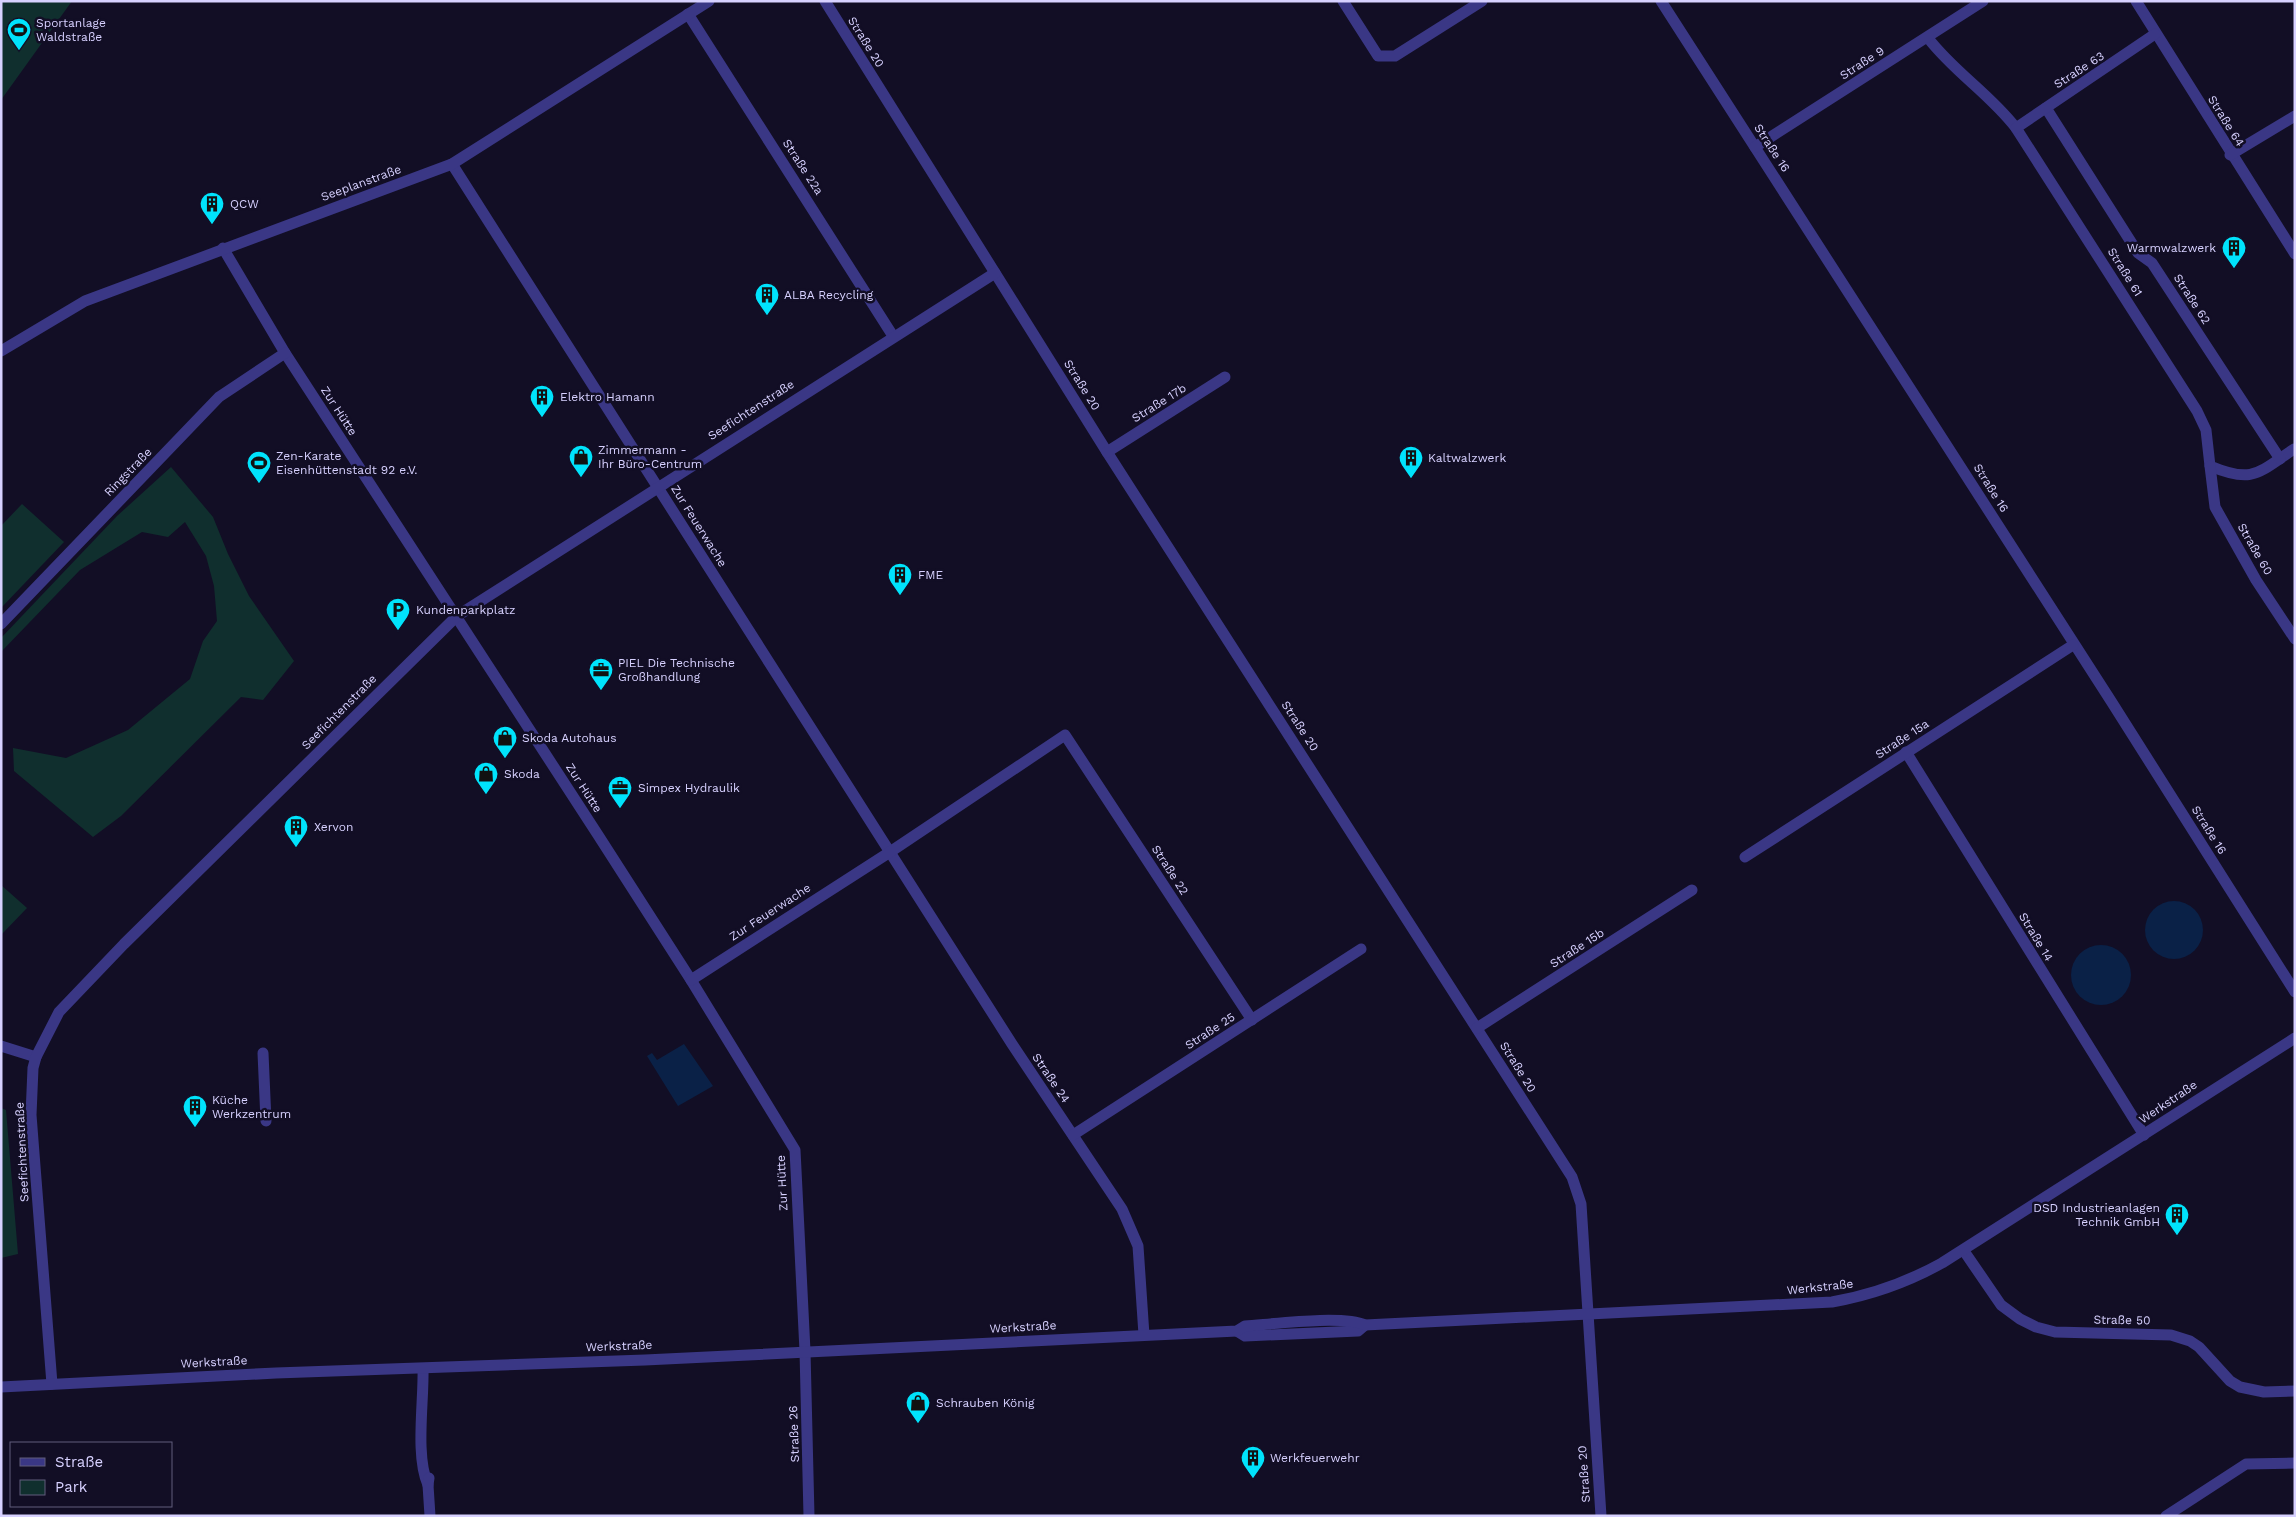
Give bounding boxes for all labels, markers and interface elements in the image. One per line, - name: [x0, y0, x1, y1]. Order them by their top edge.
- street label: Straße 20: [845, 14, 887, 70]
- place label: Sportanlage Waldstraße: [36, 16, 106, 44]
- sports icon: Sportanlage Waldstraße: [6, 17, 32, 51]
- street label: Straße 9: [1837, 43, 1887, 83]
- street label: Straße 63: [2051, 49, 2107, 91]
- street label: Straße 64: [2205, 93, 2247, 149]
- street label: Straße 16: [1751, 121, 1793, 175]
- street label: Straße 22a: [780, 137, 826, 198]
- street label: Seeplanstraße: [319, 162, 403, 204]
- building icon: QCW: [199, 191, 225, 225]
- place label: QCW: [230, 197, 259, 211]
- building icon: Warmwalzwerk: [2221, 235, 2247, 269]
- place label: Warmwalzwerk: [2127, 241, 2216, 255]
- street label: Straße 61: [2105, 245, 2145, 299]
- street label: Straße 62: [2171, 271, 2213, 327]
- building icon: ALBA Recycling: [754, 282, 780, 316]
- place label: ALBA Recycling: [784, 288, 874, 302]
- street label: Straße 20: [1061, 357, 1103, 413]
- street label: Seefichtenstraße: [705, 377, 797, 443]
- street label: Straße 17b: [1129, 381, 1189, 425]
- street label: Zur Hütte: [318, 384, 360, 438]
- building icon: Elektro Hamann: [529, 384, 555, 418]
- place label: Elektro Hamann: [560, 390, 655, 404]
- place label: Zimmermann - Ihr Büro-Centrum: [598, 443, 702, 471]
- shop icon: Zimmermann - Ihr Büro-Centrum: [568, 444, 594, 478]
- street label: Ringstraße: [101, 445, 155, 499]
- building icon: Kaltwalzwerk: [1398, 445, 1424, 479]
- place label: Zen-Karate Eisenhüttenstadt 92 e.V.: [276, 449, 418, 477]
- sports icon: Zen-Karate Eisenhüttenstadt 92 e.V.: [246, 450, 272, 484]
- place label: Kaltwalzwerk: [1428, 451, 1506, 465]
- street label: Straße 16: [1971, 461, 2011, 515]
- street label: Zur Feuerwache: [668, 482, 730, 570]
- street label: Straße 60: [2235, 521, 2275, 577]
- building icon: FME: [887, 562, 913, 596]
- place label: FME: [918, 568, 944, 582]
- parking icon: Kundenparkplatz: [385, 597, 411, 631]
- place label: Kundenparkplatz: [416, 603, 515, 617]
- place label: PIEL Die Technische Großhandlung: [618, 656, 735, 684]
- office icon: PIEL Die Technische Großhandlung: [588, 657, 614, 691]
- street label: Seefichtenstraße: [299, 672, 379, 752]
- street label: Straße 20: [1279, 698, 1321, 754]
- street label: Straße 15a: [1873, 716, 1932, 761]
- shop icon: Skoda Autohaus: [492, 725, 518, 759]
- place label: Skoda Autohaus: [522, 731, 617, 745]
- shop icon: Skoda: [473, 761, 499, 795]
- street label: Zur Hütte: [563, 761, 605, 815]
- place label: Skoda: [504, 767, 540, 781]
- office icon: Simpex Hydraulik: [607, 775, 633, 809]
- place label: Simpex Hydraulik: [638, 781, 740, 795]
- street label: Straße 16: [2189, 803, 2229, 857]
- building icon: Xervon: [283, 814, 309, 848]
- place label: Xervon: [314, 820, 353, 834]
- street label: Straße 22: [1149, 842, 1191, 898]
- street label: Zur Feuerwache: [727, 880, 813, 943]
- street label: Straße 14: [2016, 910, 2056, 964]
- street label: Straße 15b: [1547, 925, 1607, 971]
- street label: Straße 25: [1182, 1010, 1238, 1052]
- street label: Straße 20: [1497, 1039, 1539, 1095]
- street label: Straße 24: [1029, 1051, 1073, 1105]
- street label: Werkstraße: [2136, 1077, 2200, 1126]
- place label: Küche Werkzentrum: [212, 1093, 291, 1121]
- building icon: Küche Werkzentrum: [182, 1094, 208, 1128]
- street label: Seefichtenstraße: [12, 1102, 32, 1202]
- street label: Zur Hütte: [774, 1155, 790, 1211]
- place label: DSD Industrieanlagen Technik GmbH: [2033, 1201, 2160, 1229]
- building icon: DSD Industrieanlagen Technik GmbH: [2164, 1202, 2190, 1236]
- street label: Werkstraße: [1786, 1277, 1854, 1297]
- street label: Straße 50: [2093, 1313, 2151, 1327]
- street label: Werkstraße: [989, 1318, 1057, 1336]
- street label: Werkstraße: [585, 1338, 653, 1354]
- street label: Werkstraße: [180, 1353, 248, 1371]
- shop icon: Schrauben König: [905, 1390, 931, 1424]
- place label: Schrauben König: [936, 1396, 1035, 1410]
- street label: Straße 26: [786, 1405, 802, 1463]
- legend: [10, 1442, 172, 1507]
- building icon: Werkfeuerwehr: [1240, 1445, 1266, 1479]
- street label: Straße 20: [1575, 1445, 1593, 1503]
- place label: Werkfeuerwehr: [1270, 1451, 1360, 1465]
- text: Straße: [55, 1453, 103, 1471]
- text: Park: [55, 1478, 88, 1496]

